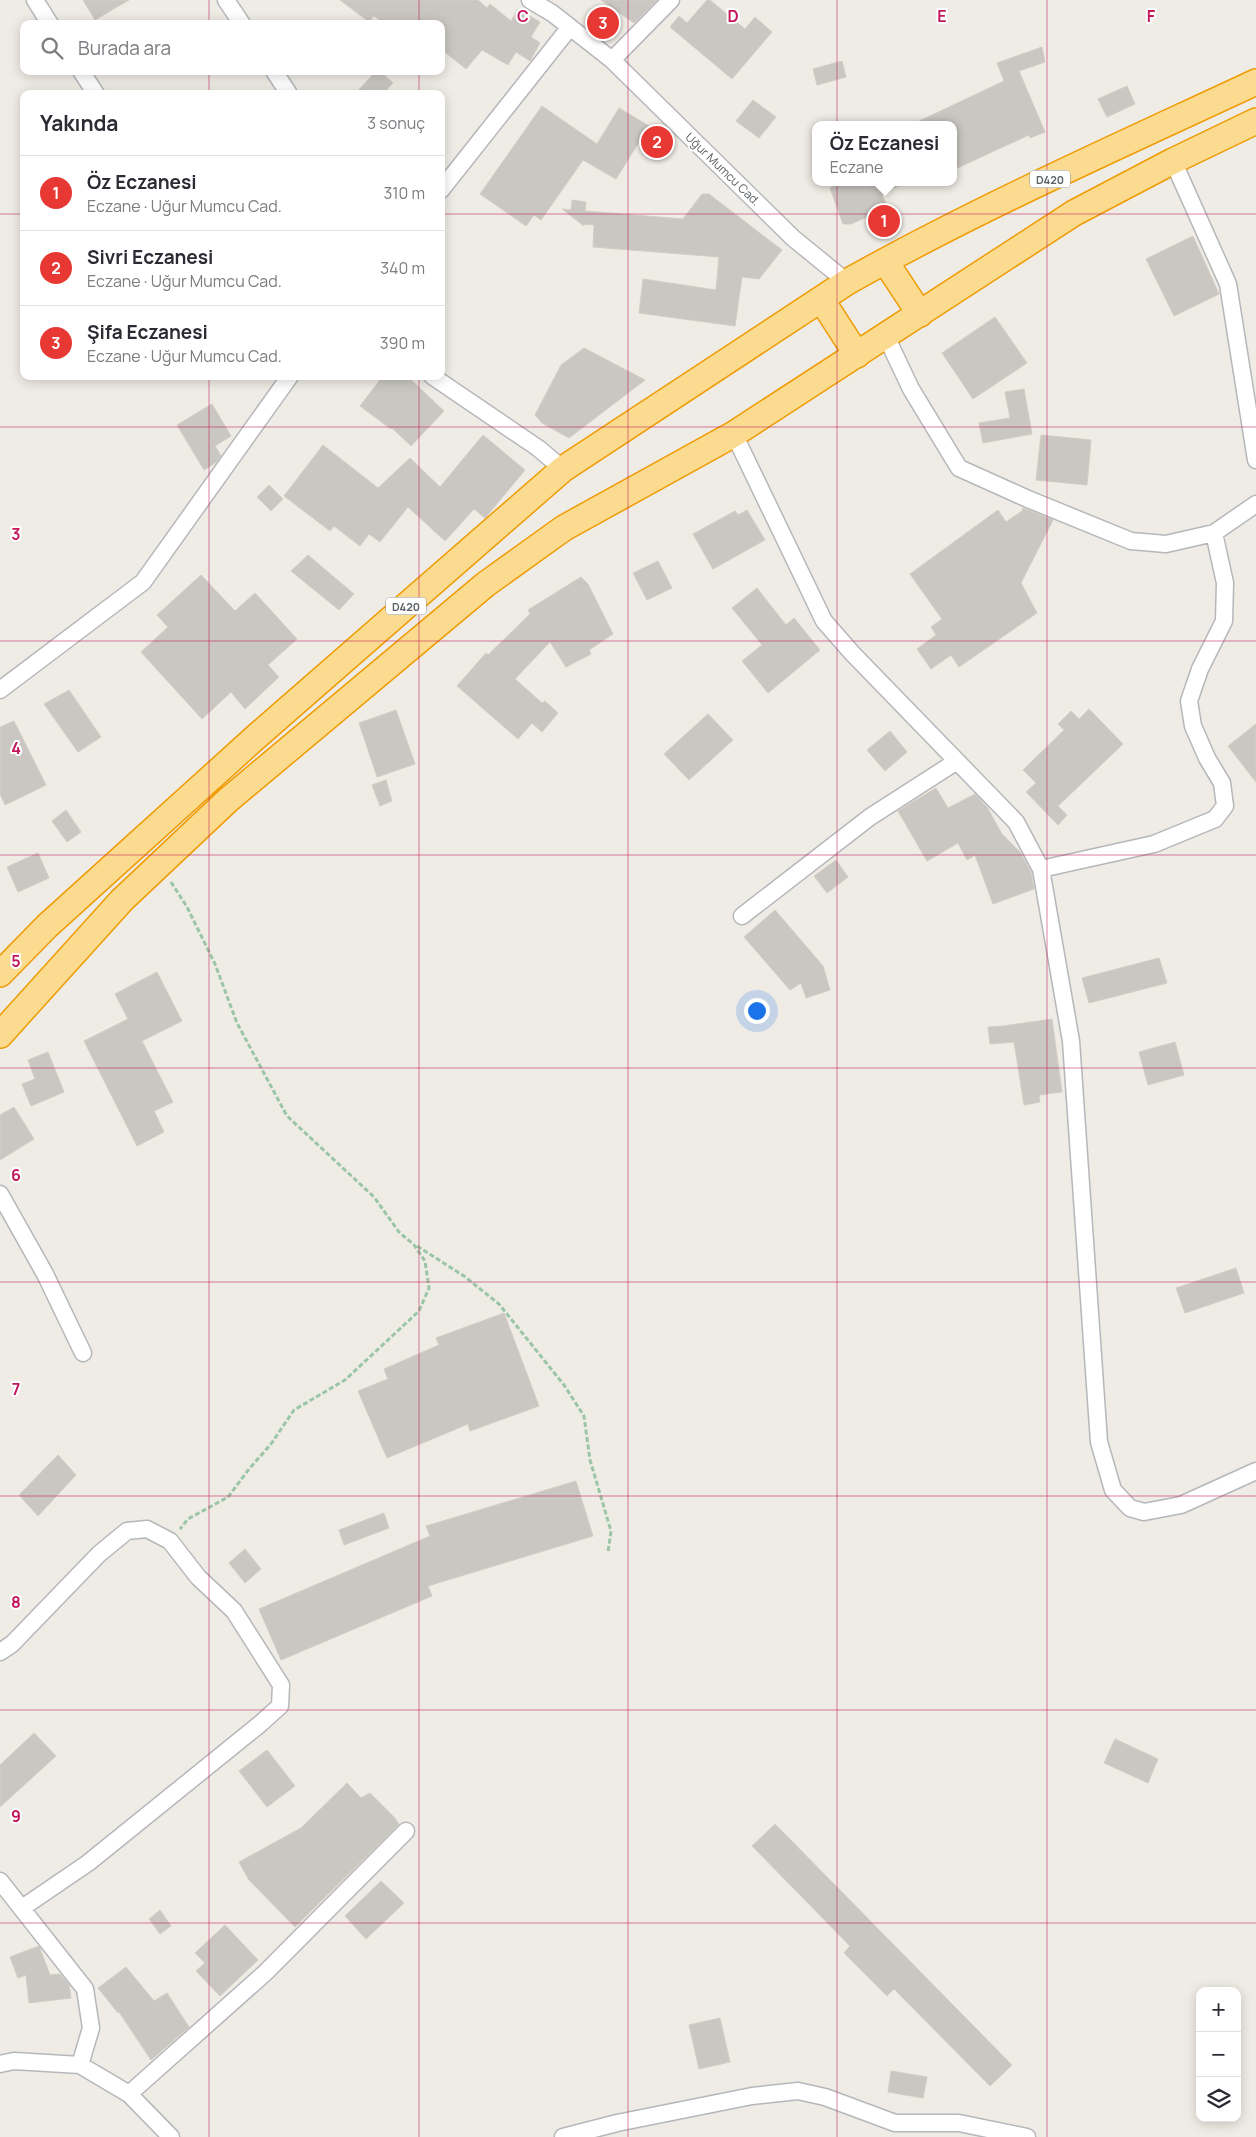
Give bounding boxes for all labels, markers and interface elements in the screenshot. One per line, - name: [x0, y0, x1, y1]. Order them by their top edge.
- pin: 3: [587, 4, 619, 42]
- text: C: [517, 5, 529, 27]
- text: D: [727, 5, 739, 27]
- text: E: [937, 5, 947, 27]
- text: F: [1147, 5, 1156, 27]
- search box: [20, 20, 445, 75]
- icon: search: [38, 34, 66, 62]
- text: Burada ara: [78, 35, 171, 61]
- text: Yakında: [40, 109, 118, 137]
- text: 3 sonuç: [367, 112, 425, 134]
- popup: [812, 121, 957, 186]
- pin: 2: [641, 123, 673, 161]
- street label: Uğur Mumcu Cad.: [682, 129, 764, 209]
- text: Öz Eczanesi: [830, 130, 939, 156]
- text: Eczane: [830, 156, 883, 178]
- text: Öz Eczanesi: [87, 169, 197, 195]
- road number: D420: [1030, 170, 1070, 188]
- text: 1: [52, 182, 60, 204]
- text: 310 m: [383, 182, 425, 204]
- text: Eczane · Uğur Mumcu Cad.: [87, 195, 282, 217]
- pin: 1: [868, 202, 900, 240]
- text: Sivri Eczanesi: [87, 244, 213, 270]
- text: 2: [51, 257, 61, 279]
- text: 340 m: [380, 257, 425, 279]
- text: Eczane · Uğur Mumcu Cad.: [87, 270, 282, 292]
- text: Şifa Eczanesi: [87, 319, 208, 345]
- text: 3: [51, 332, 61, 354]
- text: 390 m: [380, 332, 425, 354]
- text: Eczane · Uğur Mumcu Cad.: [87, 345, 282, 367]
- text: 3: [11, 523, 21, 545]
- road number: D420: [386, 598, 426, 614]
- text: 4: [11, 737, 21, 759]
- text: 5: [11, 950, 21, 972]
- your location: [744, 998, 770, 1024]
- text: 6: [11, 1164, 21, 1186]
- text: 7: [12, 1378, 20, 1400]
- text: 8: [11, 1591, 21, 1613]
- text: 9: [11, 1805, 21, 1827]
- map controls: [1196, 1987, 1241, 2122]
- button: +: [1196, 1987, 1241, 2032]
- button: −: [1196, 2032, 1241, 2077]
- button: layers: [1196, 2077, 1241, 2122]

